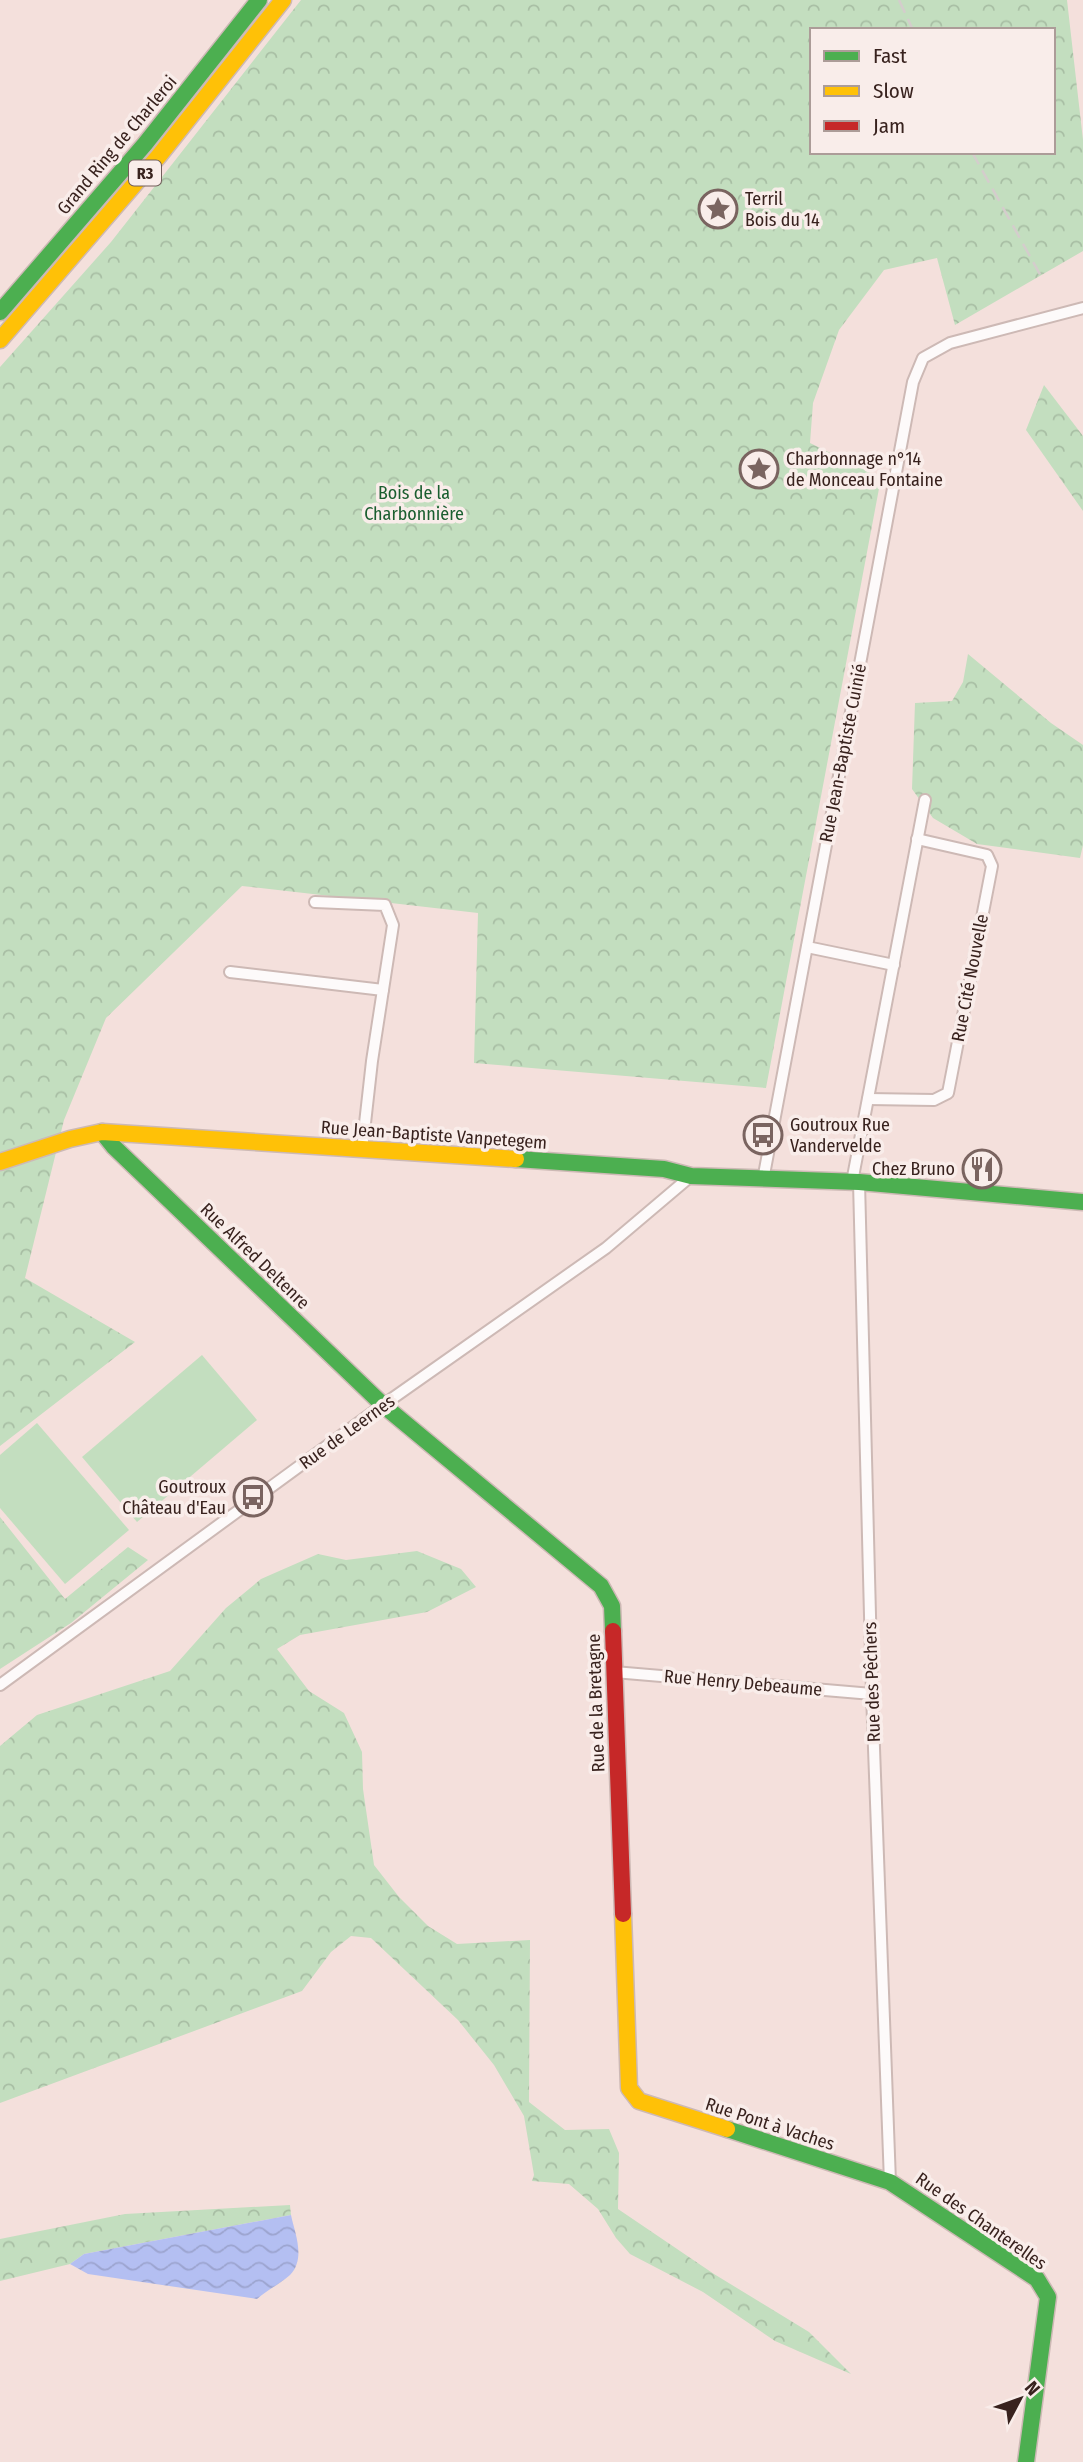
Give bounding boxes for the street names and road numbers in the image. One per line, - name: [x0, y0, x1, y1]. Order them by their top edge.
- street label: Grand Ring de Charleroi: [53, 71, 181, 219]
- road number: R3: [129, 160, 161, 186]
- street label: Rue Jean-Baptiste Cuinié: [815, 662, 871, 844]
- street label: Rue Cité Nouvelle: [947, 912, 993, 1044]
- street label: Rue Jean-Baptiste Vanpetegem: [320, 1116, 548, 1154]
- street label: Rue Alfred Deltenre: [196, 1198, 314, 1314]
- street label: Rue de Leernes: [295, 1390, 399, 1474]
- street label: Rue des Pêchers: [859, 1621, 885, 1743]
- street label: Rue de la Bretagne: [583, 1633, 609, 1773]
- street label: Rue Henry Debeaume: [663, 1665, 823, 1701]
- street label: Rue Pont à Vaches: [703, 2093, 838, 2155]
- street label: Rue des Chanterelles: [911, 2168, 1051, 2275]

